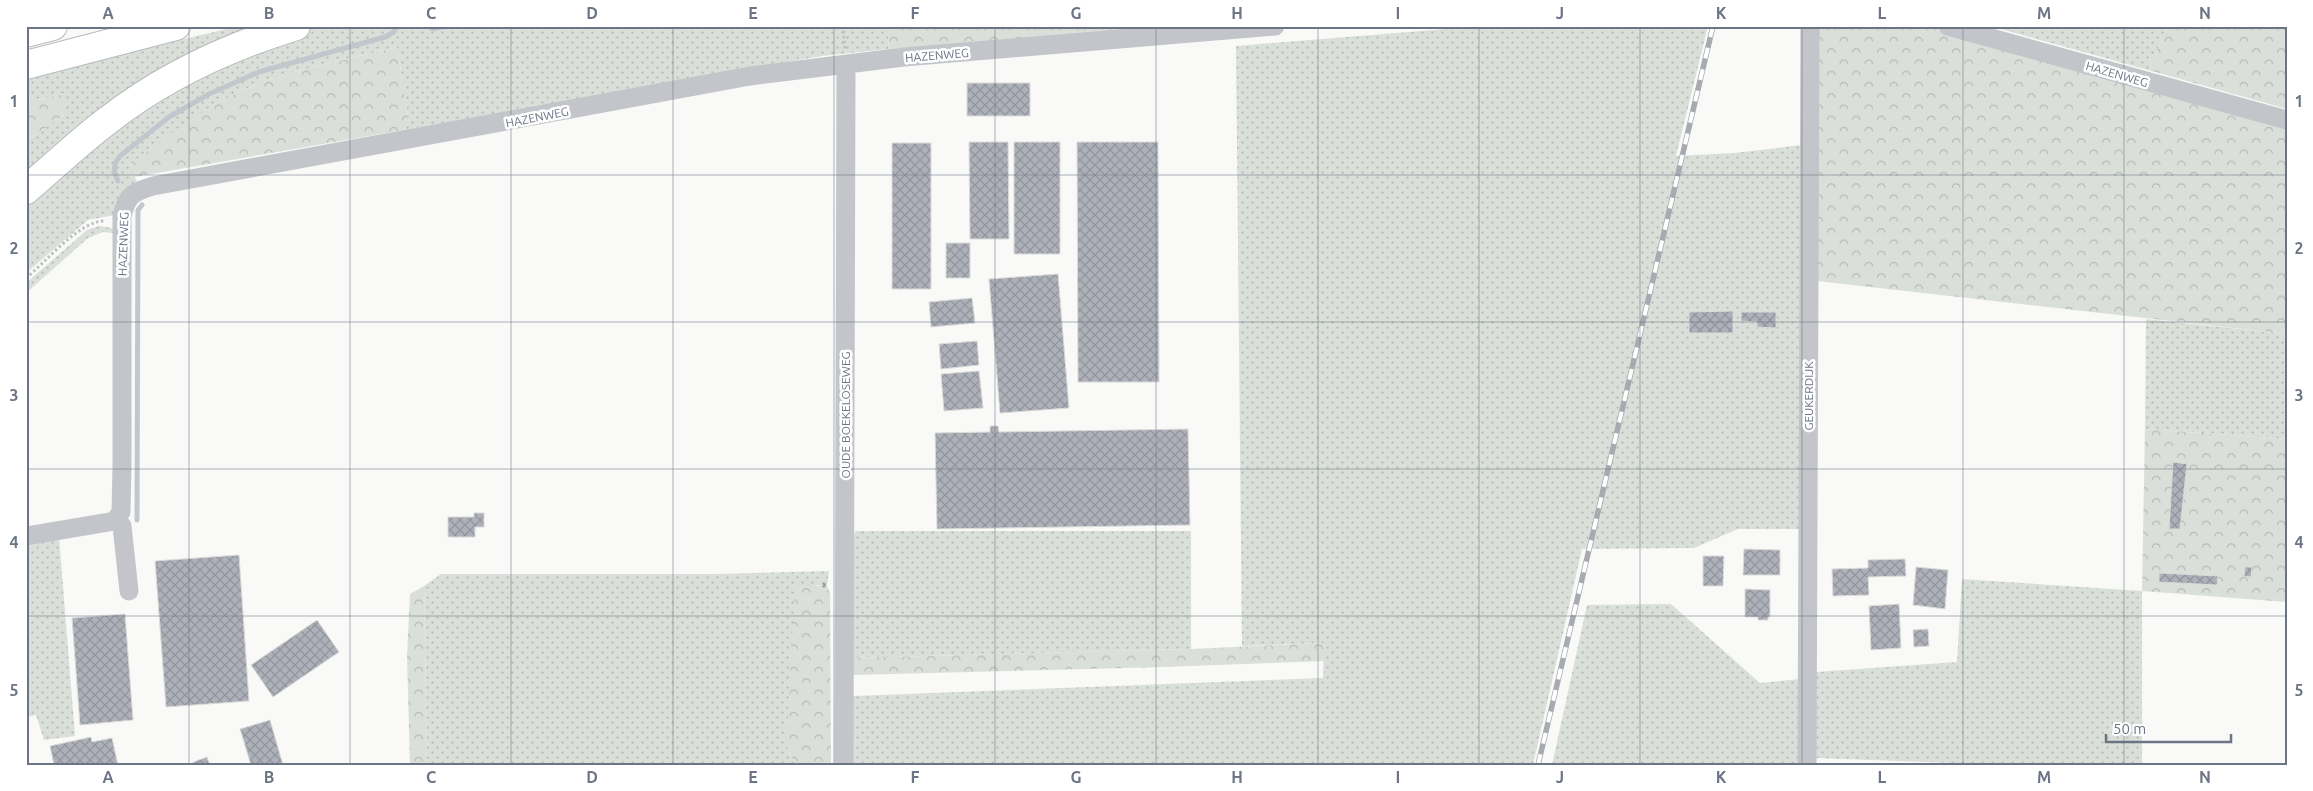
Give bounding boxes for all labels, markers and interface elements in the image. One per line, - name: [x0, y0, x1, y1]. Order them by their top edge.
- text: A: [102, 4, 114, 22]
- text: B: [264, 4, 274, 22]
- text: C: [426, 4, 436, 22]
- text: D: [586, 4, 598, 22]
- text: E: [748, 4, 758, 22]
- text: F: [911, 4, 920, 22]
- text: G: [1070, 4, 1082, 22]
- text: H: [1231, 4, 1243, 22]
- text: I: [1396, 4, 1400, 22]
- text: J: [1556, 4, 1564, 22]
- text: K: [1716, 4, 1727, 22]
- text: L: [1878, 4, 1887, 22]
- text: M: [2037, 4, 2051, 22]
- text: N: [2199, 4, 2211, 22]
- street label: HAZENWEG: [905, 46, 970, 64]
- street label: HAZENWEG: [2084, 59, 2150, 89]
- text: 1: [9, 92, 19, 110]
- text: 1: [2294, 92, 2304, 110]
- street label: HAZENWEG: [504, 105, 570, 129]
- street label: HAZENWEG: [115, 212, 131, 276]
- text: 2: [9, 239, 19, 257]
- text: 2: [2294, 239, 2304, 257]
- street label: OUDE BOEKELOSEWEG: [839, 352, 852, 478]
- street label: GEUKERDIJK: [1802, 361, 1815, 431]
- text: 3: [9, 386, 19, 404]
- text: 3: [2294, 386, 2304, 404]
- text: 4: [9, 533, 19, 551]
- text: 4: [2294, 533, 2304, 551]
- text: 5: [9, 681, 19, 699]
- text: 5: [2294, 681, 2304, 699]
- scale bar: [2106, 711, 2230, 743]
- text: 50 m: [2113, 720, 2146, 737]
- text: A: [102, 768, 114, 786]
- text: B: [264, 768, 274, 786]
- text: C: [426, 768, 436, 786]
- text: D: [586, 768, 598, 786]
- text: E: [748, 768, 758, 786]
- text: F: [911, 768, 920, 786]
- text: G: [1070, 768, 1082, 786]
- text: H: [1231, 768, 1243, 786]
- text: I: [1396, 768, 1400, 786]
- text: J: [1556, 768, 1564, 786]
- text: K: [1716, 768, 1727, 786]
- text: L: [1878, 768, 1887, 786]
- text: M: [2037, 768, 2051, 786]
- text: N: [2199, 768, 2211, 786]

